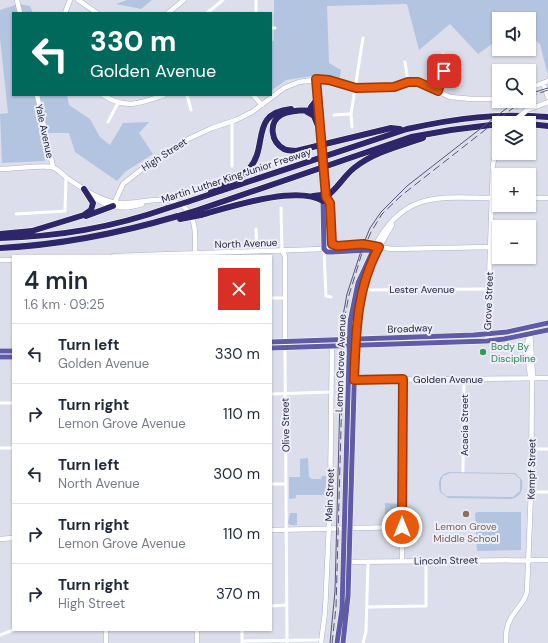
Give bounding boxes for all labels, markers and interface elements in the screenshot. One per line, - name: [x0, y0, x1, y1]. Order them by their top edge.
- map controls: [492, 12, 536, 264]
- button: sound: [492, 12, 536, 56]
- text: 330 m: [90, 23, 176, 60]
- icon: left: [24, 28, 76, 80]
- pin: [427, 54, 461, 88]
- text: Golden Avenue: [90, 59, 216, 83]
- icon: arrive: [433, 60, 455, 82]
- button: search: [492, 64, 536, 108]
- street label: Yale Avenue: [32, 103, 57, 160]
- button: layers: [492, 116, 536, 160]
- street label: High Street: [139, 135, 189, 174]
- street label: Martin Luther King Junior Freeway: [160, 145, 313, 206]
- button: +: [492, 168, 536, 212]
- button: −: [492, 220, 536, 264]
- street label: North Avenue: [214, 236, 278, 251]
- text: 4 min: [24, 265, 88, 296]
- button: close: [218, 268, 260, 310]
- street label: Grove Street: [481, 272, 496, 330]
- street label: Lester Avenue: [389, 283, 455, 296]
- text: 1.6 km · 09:25: [24, 296, 105, 313]
- street label: Lemon Grove Avenue: [332, 313, 349, 412]
- street label: Broadway: [387, 321, 433, 336]
- text: Turn left: [58, 335, 119, 355]
- place label: Body By Discipline: [491, 340, 536, 365]
- icon: left: [24, 343, 46, 365]
- text: 330 m: [215, 344, 260, 364]
- marker: Body By Discipline: [478, 347, 488, 357]
- text: Golden Avenue: [58, 355, 149, 372]
- street label: Golden Avenue: [413, 373, 483, 386]
- street label: Acacia Street: [458, 394, 471, 456]
- text: Turn right: [58, 395, 129, 415]
- street label: Olive Street: [279, 398, 292, 452]
- icon: right: [24, 403, 46, 425]
- text: 110 m: [223, 404, 260, 424]
- text: Lemon Grove Avenue: [58, 415, 186, 432]
- street label: Kempf Street: [524, 438, 539, 500]
- text: Turn left: [58, 455, 119, 475]
- icon: left: [24, 463, 46, 485]
- text: 300 m: [213, 464, 260, 484]
- street label: Main Street: [322, 468, 337, 522]
- text: North Avenue: [58, 475, 140, 492]
- position arrow: [381, 506, 423, 548]
- marker: Lemon Grove Middle School: [461, 509, 471, 519]
- text: Turn right: [58, 515, 129, 535]
- place label: Lemon Grove Middle School: [433, 520, 499, 545]
- icon: right: [24, 523, 46, 545]
- text: 110 m: [223, 524, 260, 544]
- text: Lemon Grove Avenue: [58, 535, 186, 552]
- street label: Lincoln Street: [414, 553, 478, 568]
- text: Turn right: [58, 575, 129, 595]
- icon: right: [24, 583, 46, 605]
- text: 370 m: [216, 584, 260, 604]
- text: High Street: [58, 595, 125, 612]

